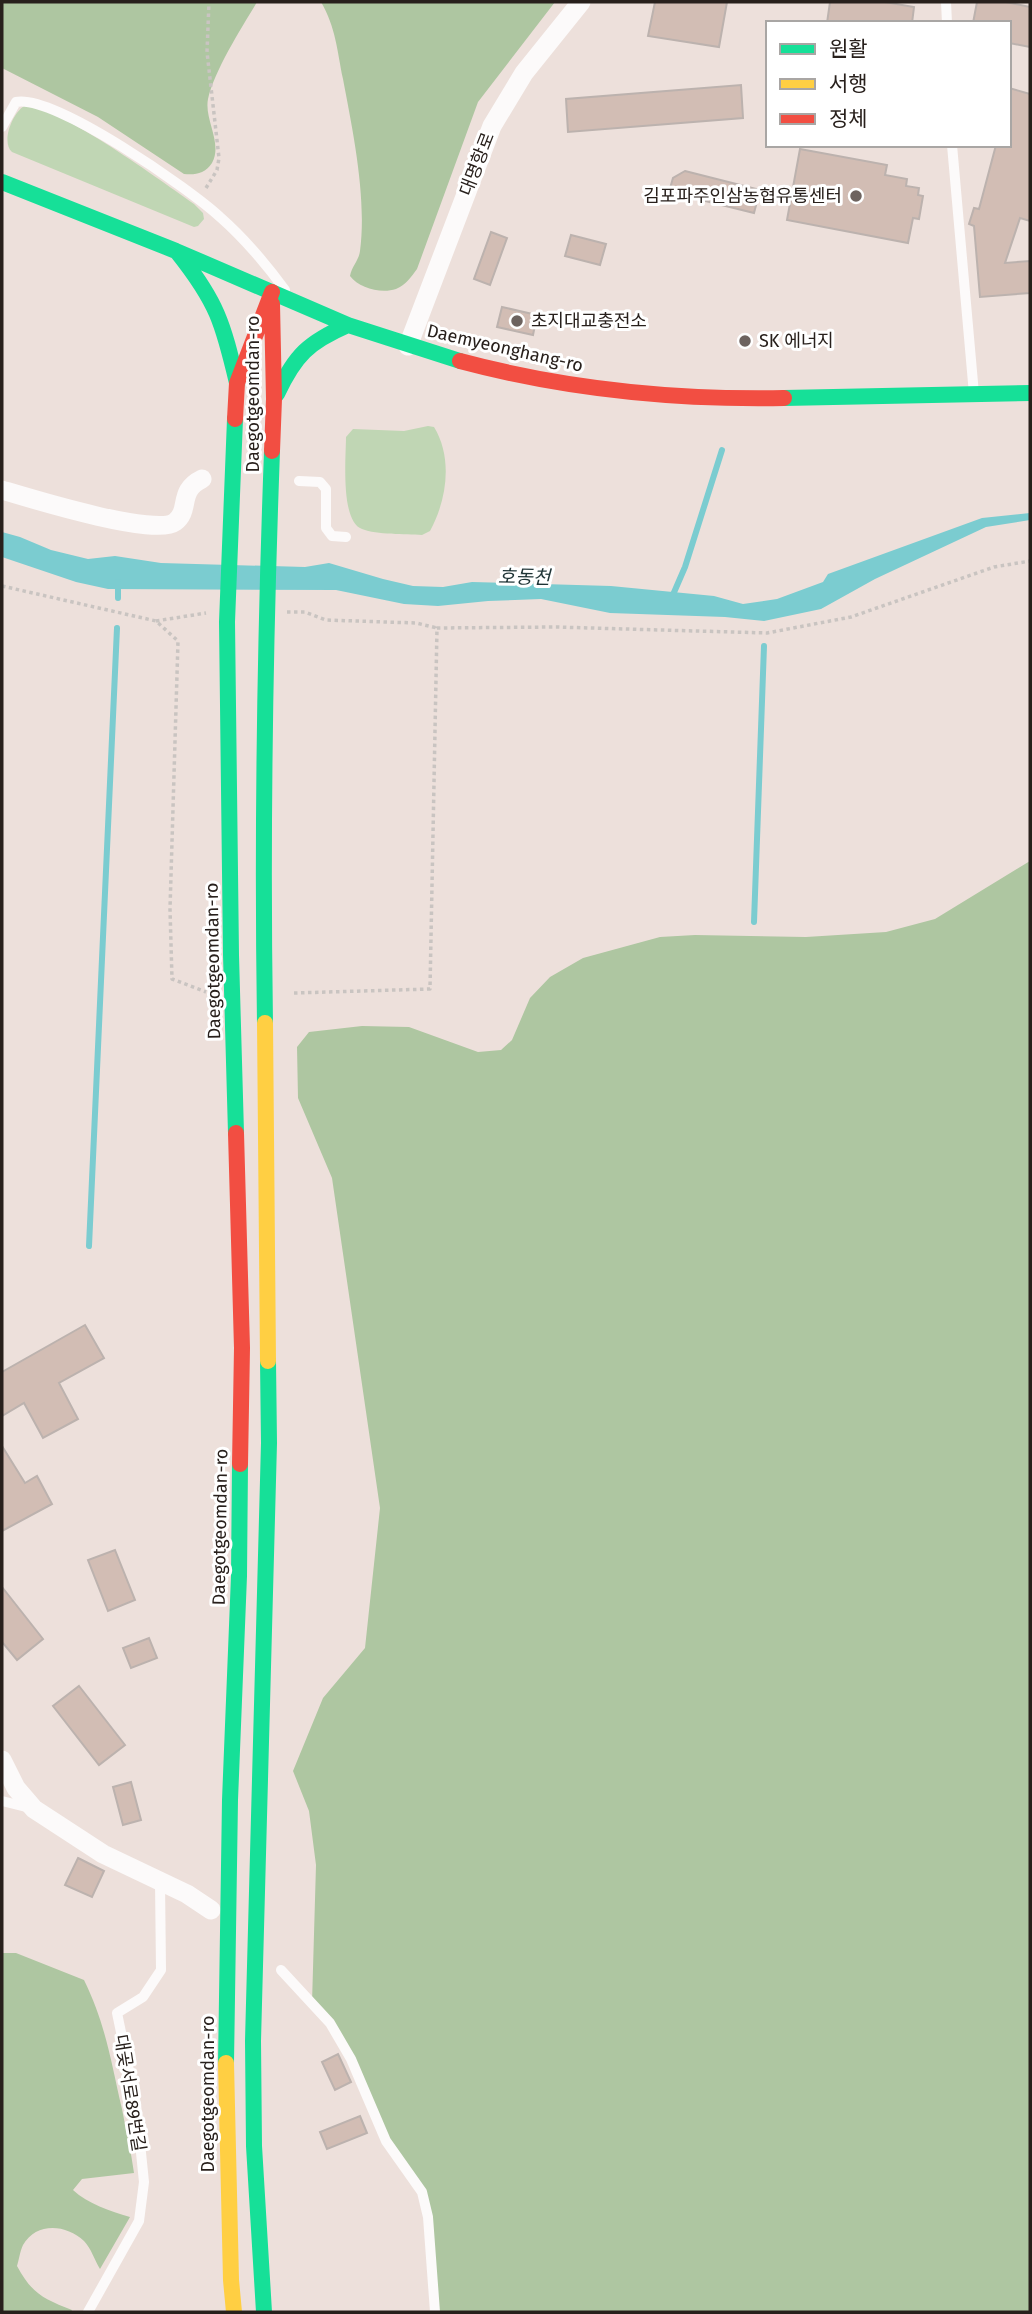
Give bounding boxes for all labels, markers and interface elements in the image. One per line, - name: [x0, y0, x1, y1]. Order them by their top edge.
- legend: [766, 21, 1011, 147]
- text: 원활: [829, 36, 868, 62]
- text: 서행: [829, 71, 868, 97]
- text: 정체: [829, 106, 868, 132]
- street label: 대명항로: [455, 129, 499, 199]
- place label: 김포파주인삼농협유통센터: [643, 185, 842, 207]
- marker: 김포파주인삼농협유통센터: [848, 188, 864, 204]
- place label: 초지대교충전소: [531, 310, 647, 332]
- marker: 초지대교충전소: [509, 313, 525, 329]
- street label: Daegotgeomdan-ro: [242, 316, 264, 472]
- street label: Daemyeonghang-ro: [425, 319, 585, 377]
- place label: SK 에너지: [759, 330, 834, 352]
- marker: SK 에너지: [737, 333, 753, 349]
- water label: 호동천: [498, 565, 552, 589]
- street label: Daegotgeomdan-ro: [201, 882, 225, 1040]
- street label: Daegotgeomdan-ro: [208, 1448, 232, 1606]
- street label: Daegotgeomdan-ro: [197, 2016, 219, 2172]
- street label: 대곶서로89번길: [110, 2033, 150, 2153]

